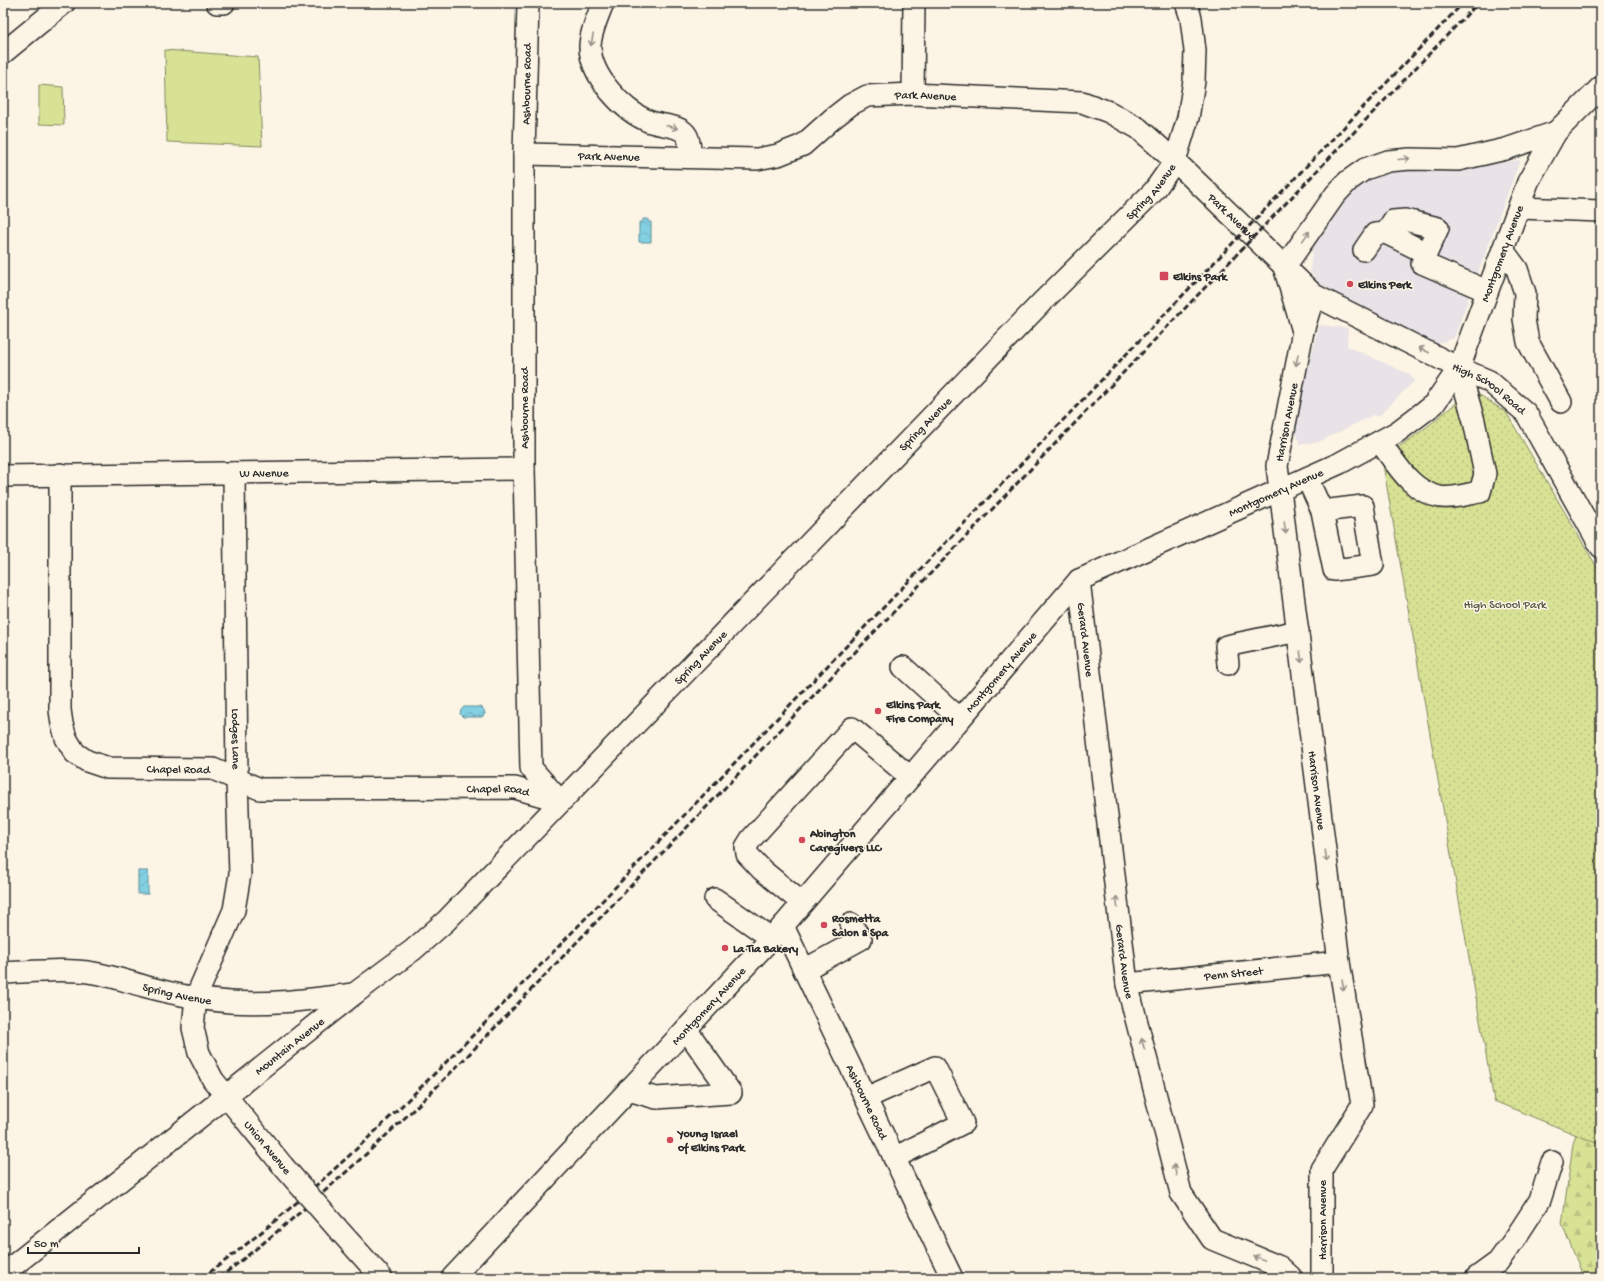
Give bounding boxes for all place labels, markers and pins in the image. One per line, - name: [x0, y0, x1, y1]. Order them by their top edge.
- marker: Elkins Park: [1158, 270, 1170, 282]
- place label: Elkins Park: [1172, 271, 1229, 285]
- marker: Elkins Perk: [1345, 279, 1355, 289]
- place label: Elkins Perk: [1357, 279, 1413, 293]
- place label: Elkins Park Fire Company: [885, 699, 954, 727]
- marker: Elkins Park Fire Company: [873, 706, 883, 716]
- place label: Abington Caregivers LLC: [809, 828, 883, 856]
- marker: Abington Caregivers LLC: [797, 835, 807, 845]
- place label: Rosmetta Salon & Spa: [831, 913, 889, 941]
- marker: Rosmetta Salon & Spa: [819, 920, 829, 930]
- marker: La Tia Bakery: [720, 943, 730, 953]
- place label: La Tia Bakery: [733, 943, 798, 957]
- place label: Young Israel of Elkins Park: [676, 1128, 746, 1156]
- marker: Young Israel of Elkins Park: [665, 1135, 675, 1145]

